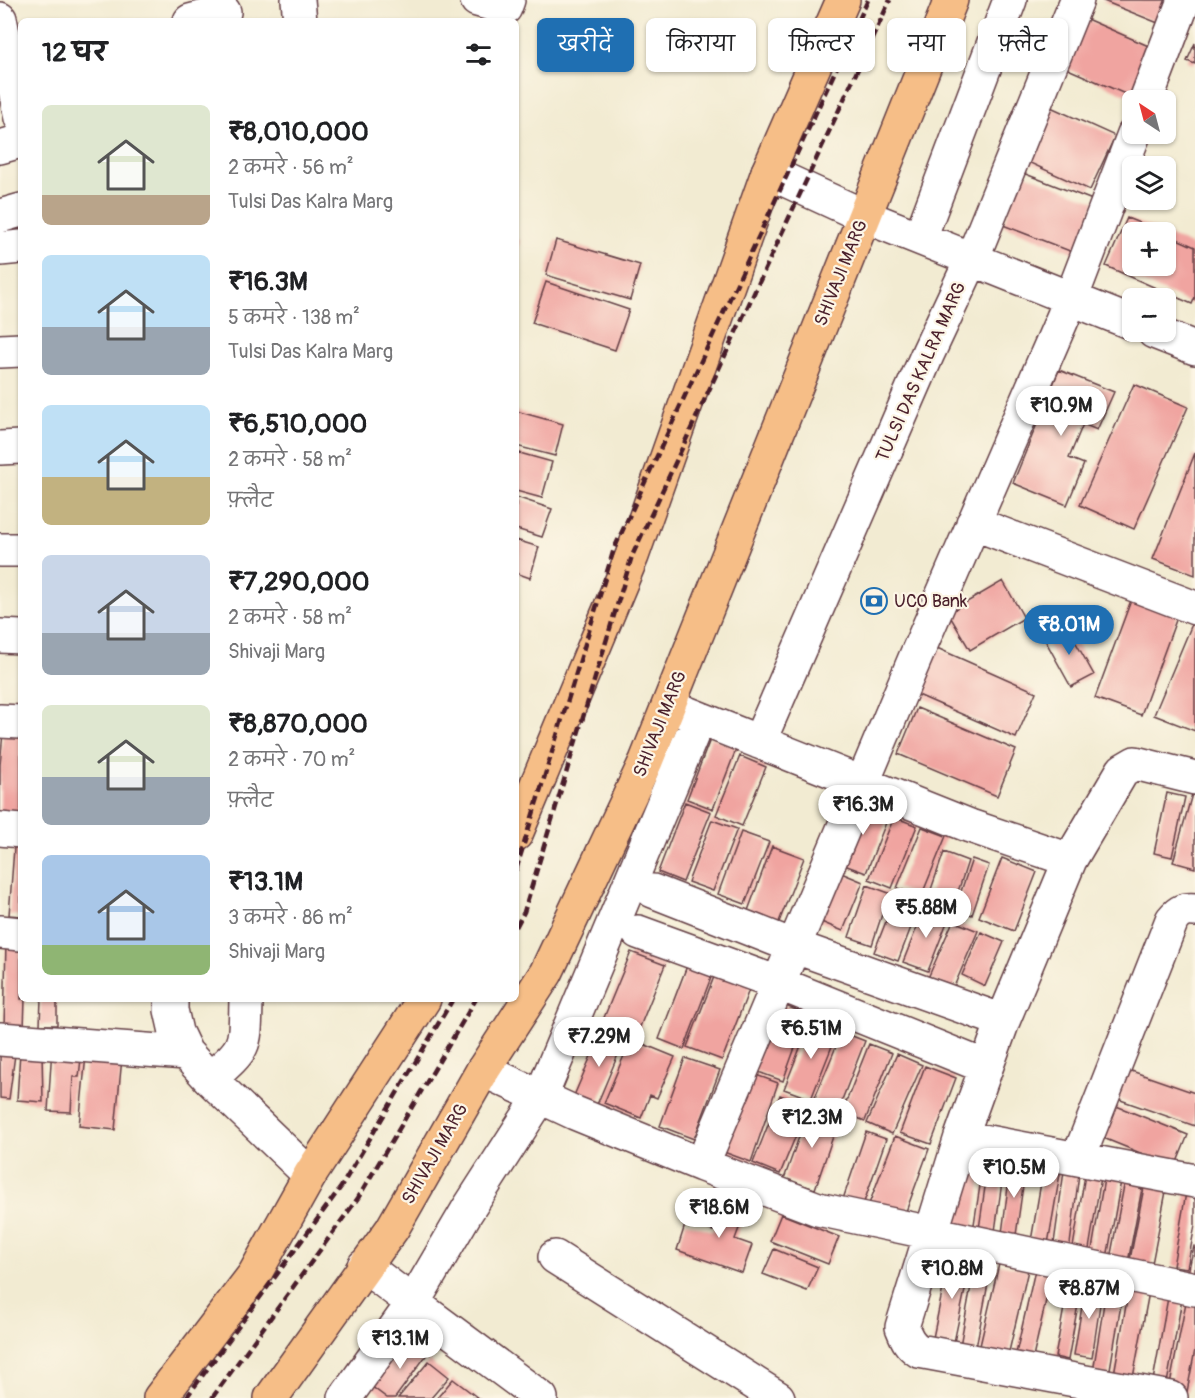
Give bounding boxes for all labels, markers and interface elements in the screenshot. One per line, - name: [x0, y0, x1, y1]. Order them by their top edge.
- chip: खरीदें: [537, 18, 634, 72]
- chip: किराया: [646, 18, 756, 72]
- chip: फ़िल्टर: [768, 18, 875, 72]
- chip: नया: [887, 18, 966, 72]
- chip: फ़्लैट: [978, 18, 1068, 72]
- text: 12 घर: [42, 37, 107, 69]
- icon: filters: [462, 38, 495, 71]
- north arrow: [1122, 90, 1176, 144]
- map controls: [1122, 90, 1176, 342]
- text: ₹8,010,000: [228, 116, 369, 148]
- icon: home: [90, 129, 162, 201]
- text: 2 कमरे · 56 m²: [228, 155, 354, 180]
- button: layers: [1122, 156, 1176, 210]
- text: Tulsi Das Kalra Marg: [228, 189, 393, 214]
- street label: SHIVAJI MARG: [809, 216, 873, 330]
- button: +: [1122, 222, 1176, 276]
- text: ₹16.3M: [228, 266, 308, 298]
- street label: TULSI DAS KALRA MARG: [871, 278, 971, 466]
- icon: home: [90, 279, 162, 351]
- button: −: [1122, 288, 1176, 342]
- text: 5 कमरे · 138 m²: [228, 305, 360, 330]
- text: Tulsi Das Kalra Marg: [228, 339, 393, 364]
- pin: ₹10.9M: [1012, 386, 1110, 437]
- text: ₹10.9M: [1030, 393, 1092, 418]
- text: ₹6,510,000: [228, 408, 367, 440]
- icon: home: [90, 429, 162, 501]
- text: 2 कमरे · 58 m²: [228, 447, 352, 472]
- text: फ़्लैट: [228, 488, 274, 513]
- text: ₹7,290,000: [228, 566, 370, 598]
- icon: home: [90, 579, 162, 651]
- bank icon: UCO Bank: [859, 586, 889, 616]
- place label: UCO Bank: [894, 590, 968, 613]
- text: 2 कमरे · 58 m²: [228, 605, 352, 630]
- pin: ₹8.01M: [1020, 605, 1118, 656]
- text: ₹8.01M: [1038, 612, 1100, 637]
- text: Shivaji Marg: [228, 639, 325, 664]
- street label: SHIVAJI MARG: [628, 667, 692, 781]
- text: ₹8,870,000: [228, 708, 368, 740]
- icon: home: [90, 729, 162, 801]
- text: 2 कमरे · 70 m²: [228, 747, 355, 772]
- pin: ₹16.3M: [814, 785, 912, 836]
- text: फ़्लैट: [228, 788, 274, 813]
- text: ₹16.3M: [832, 792, 894, 817]
- text: ₹13.1M: [228, 866, 303, 898]
- icon: home: [90, 879, 162, 951]
- pin: ₹5.88M: [877, 888, 975, 939]
- text: ₹5.88M: [895, 895, 957, 920]
- text: 3 कमरे · 86 m²: [228, 905, 353, 930]
- text: Shivaji Marg: [228, 939, 325, 964]
- pin: ₹6.51M: [762, 1009, 860, 1060]
- text: ₹6.51M: [780, 1016, 842, 1041]
- pin: ₹7.29M: [550, 1017, 648, 1068]
- text: ₹7.29M: [568, 1024, 630, 1049]
- pin: ₹12.3M: [763, 1098, 861, 1149]
- street label: SHIVAJI MARG: [397, 1099, 473, 1209]
- text: ₹12.3M: [782, 1105, 842, 1130]
- pin: ₹10.5M: [965, 1148, 1063, 1199]
- text: ₹10.5M: [982, 1155, 1046, 1180]
- pin: ₹18.6M: [670, 1188, 768, 1239]
- text: ₹18.6M: [689, 1195, 749, 1220]
- pin: ₹10.8M: [903, 1249, 1001, 1300]
- text: ₹10.8M: [921, 1256, 983, 1281]
- pin: ₹8.87M: [1040, 1269, 1138, 1320]
- text: ₹8.87M: [1058, 1276, 1120, 1301]
- pin: ₹13.1M: [351, 1319, 449, 1370]
- text: ₹13.1M: [371, 1326, 429, 1351]

